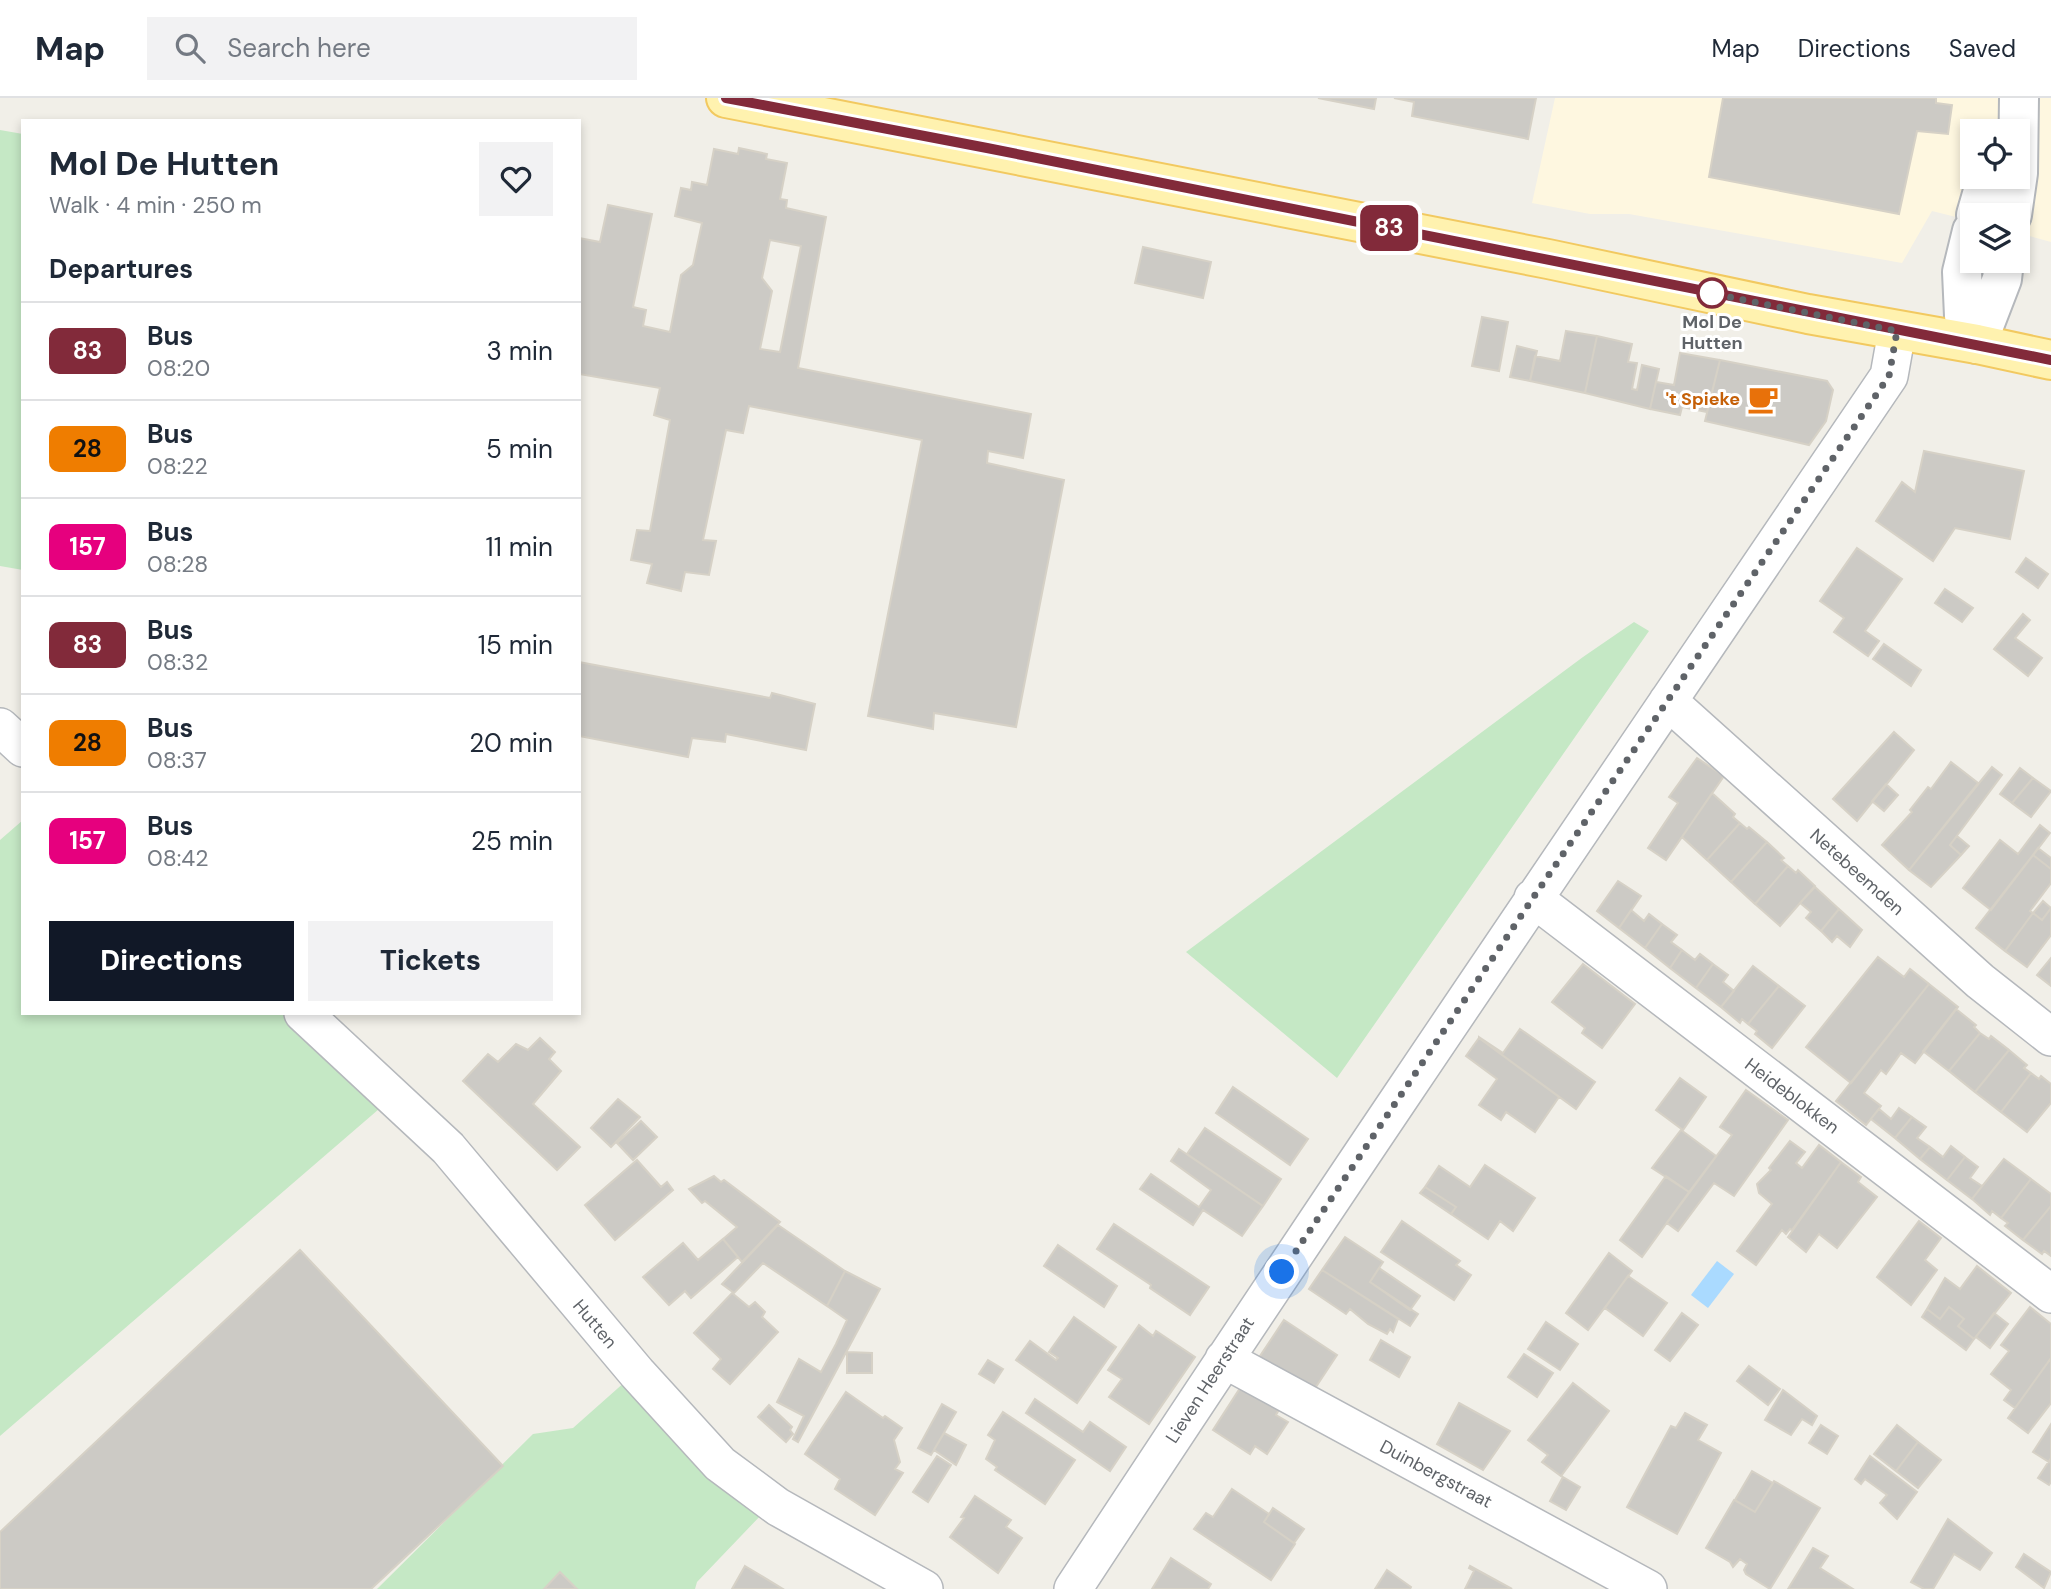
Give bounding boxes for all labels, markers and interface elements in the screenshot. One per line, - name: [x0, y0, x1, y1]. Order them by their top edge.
- search box: [147, 17, 637, 80]
- text: Map: [35, 27, 105, 70]
- icon: search: [171, 29, 209, 67]
- text: Search here: [227, 31, 371, 65]
- text: Map: [1712, 33, 1760, 64]
- text: Directions: [1798, 33, 1911, 64]
- text: Saved: [1949, 33, 2016, 64]
- map controls: [1960, 119, 2030, 273]
- button: locate: [1960, 119, 2030, 189]
- text: Mol De Hutten: [49, 142, 279, 185]
- button: heart: [479, 142, 553, 216]
- text: Walk · 4 min · 250 m: [49, 190, 262, 220]
- button: layers: [1960, 203, 2030, 273]
- line badge: 83: [1358, 205, 1420, 251]
- text: 83: [1374, 212, 1404, 243]
- text: Departures: [49, 252, 193, 286]
- marker: Mol De Hutten: [1697, 278, 1727, 308]
- place label: Mol De Hutten: [1681, 310, 1743, 355]
- text: Bus: [147, 319, 193, 353]
- text: 3 min: [486, 334, 553, 368]
- text: 83: [73, 335, 102, 366]
- text: 08:20: [147, 353, 210, 383]
- cafe icon: 't Spieke: [1746, 382, 1780, 416]
- place label: 't Spieke: [1666, 387, 1740, 411]
- text: Bus: [147, 417, 193, 451]
- text: 5 min: [486, 432, 553, 466]
- text: 28: [73, 433, 102, 464]
- text: 08:22: [147, 451, 208, 481]
- text: Bus: [147, 515, 193, 549]
- text: 11 min: [486, 530, 553, 564]
- text: 157: [69, 531, 106, 562]
- text: 08:28: [147, 549, 208, 579]
- text: Bus: [147, 613, 193, 647]
- text: 15 min: [478, 628, 553, 662]
- text: 83: [73, 629, 102, 660]
- text: 08:32: [147, 647, 208, 677]
- text: Bus: [147, 711, 193, 745]
- text: 20 min: [469, 726, 553, 760]
- text: 28: [73, 727, 102, 758]
- text: 08:37: [147, 745, 207, 775]
- text: Bus: [147, 809, 193, 843]
- street label: Netebeemden: [1805, 823, 1909, 921]
- text: 25 min: [471, 824, 553, 858]
- text: 157: [69, 825, 106, 856]
- text: 08:42: [147, 843, 209, 873]
- button: Directions: [49, 921, 294, 1001]
- button: Tickets: [308, 921, 553, 1001]
- street label: Heideblokken: [1740, 1053, 1844, 1139]
- your location: [1264, 1254, 1299, 1289]
- street label: Hutten: [567, 1294, 623, 1354]
- street label: Lieven Heerstraat: [1160, 1312, 1260, 1448]
- street label: Duinbergstraat: [1376, 1434, 1496, 1514]

